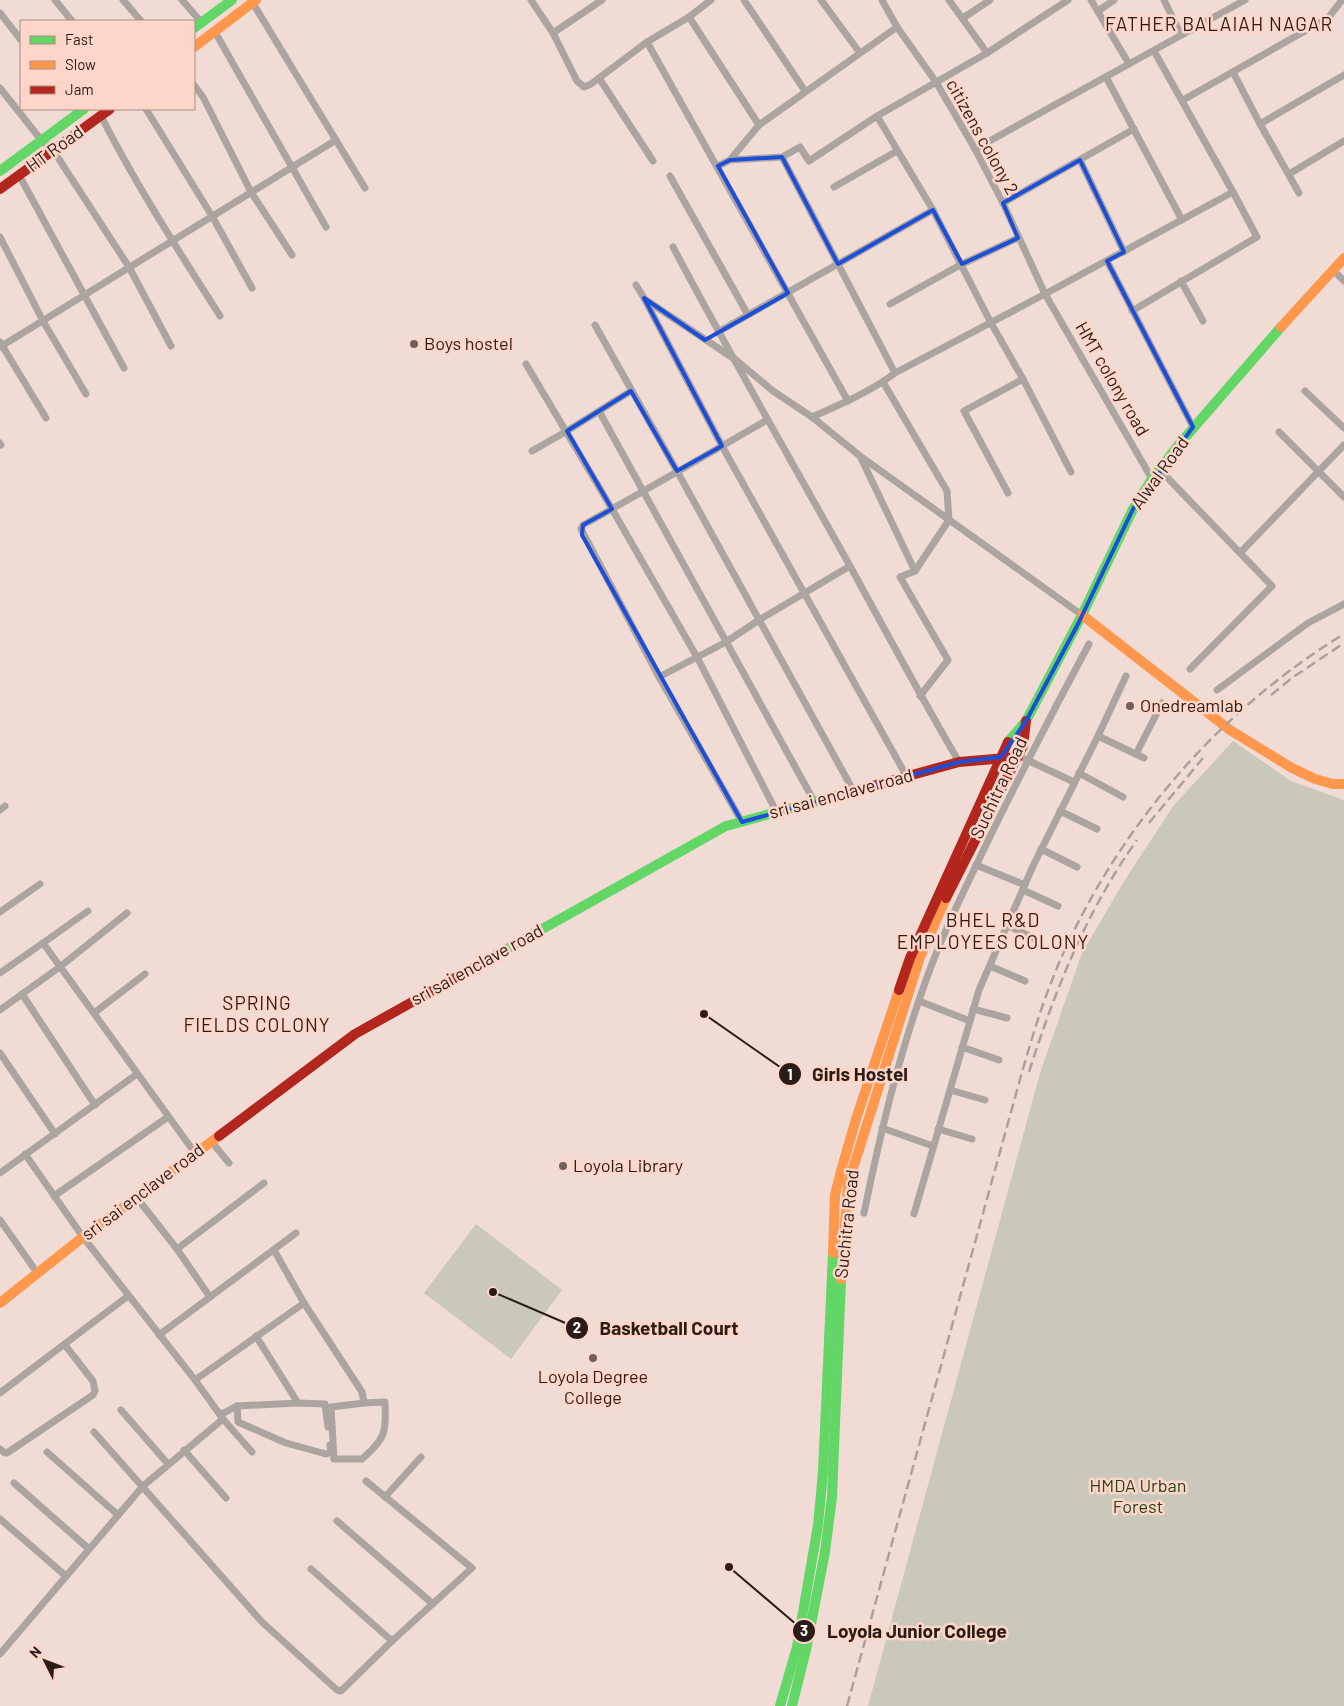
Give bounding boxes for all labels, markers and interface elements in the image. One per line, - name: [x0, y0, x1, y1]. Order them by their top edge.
- district label: FATHER BALAIAH NAGAR: [1105, 12, 1333, 35]
- legend: [20, 20, 195, 110]
- text: Fast: [65, 30, 93, 48]
- text: Slow: [65, 55, 96, 73]
- street label: citizens colony 2: [942, 75, 1024, 198]
- text: Jam: [65, 80, 94, 98]
- street label: HT Road: [21, 120, 87, 176]
- street label: HMT colony road: [1071, 317, 1154, 440]
- place label: Boys hostel: [424, 332, 513, 354]
- marker: Boys hostel: [408, 338, 420, 350]
- street label: Alwal Road: [1125, 432, 1193, 513]
- place label: Onedreamlab: [1140, 694, 1243, 716]
- marker: Onedreamlab: [1124, 700, 1136, 712]
- street label: Suchitra Road: [965, 733, 1031, 842]
- street label: sri sai enclave road: [766, 763, 915, 823]
- district label: BHEL R&D EMPLOYEES COLONY: [897, 908, 1089, 953]
- street label: sri sai enclave road: [406, 919, 547, 1010]
- district label: SPRING FIELDS COLONY: [183, 991, 331, 1036]
- callout: Girls Hostel: [777, 1057, 918, 1091]
- text: Girls Hostel: [812, 1062, 908, 1085]
- text: 1: [787, 1065, 793, 1083]
- street label: sri sai enclave road: [77, 1138, 208, 1245]
- place label: Loyola Library: [573, 1154, 683, 1176]
- marker: Loyola Library: [557, 1160, 569, 1172]
- street label: Suchitra Road: [829, 1168, 863, 1279]
- callout: Basketball Court: [564, 1311, 748, 1345]
- text: Basketball Court: [600, 1316, 738, 1339]
- text: 2: [573, 1318, 581, 1336]
- marker: Loyola Degree College: [587, 1352, 599, 1364]
- place label: Loyola Degree College: [538, 1365, 648, 1408]
- park label: HMDA Urban Forest: [1090, 1474, 1186, 1517]
- callout: Loyola Junior College: [792, 1614, 1017, 1648]
- text: Loyola Junior College: [827, 1619, 1007, 1642]
- text: 3: [800, 1621, 808, 1639]
- north arrow: [20, 1636, 70, 1686]
- text: N: [26, 1643, 44, 1661]

